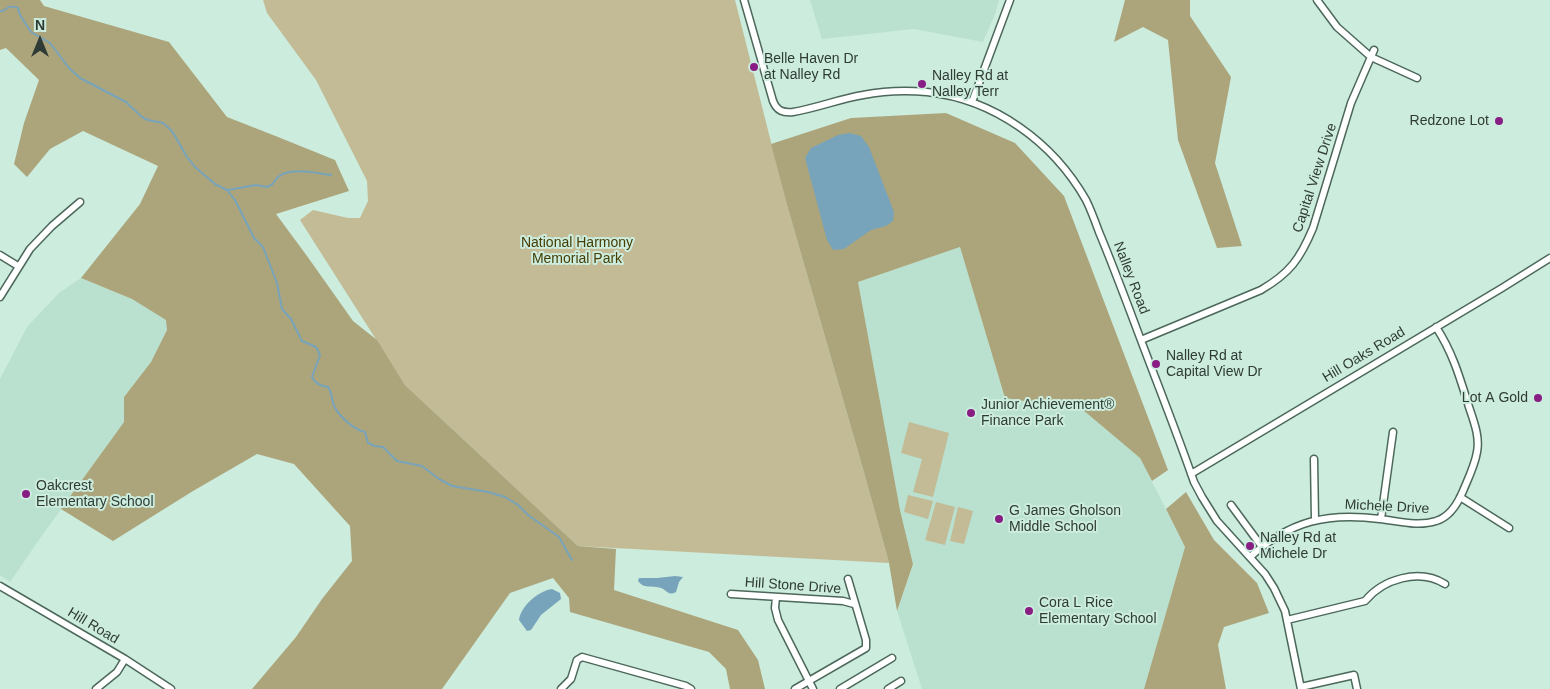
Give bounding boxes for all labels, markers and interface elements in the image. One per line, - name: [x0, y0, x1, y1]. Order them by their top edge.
- north arrow: [15, 15, 65, 65]
- text: N: [35, 17, 45, 33]
- place label: Belle Haven Dr at Nalley Rd: [764, 51, 858, 84]
- marker: Belle Haven Dr at Nalley Rd: [748, 61, 760, 73]
- place label: Nalley Rd at Nalley Terr: [932, 68, 1008, 100]
- marker: Nalley Rd at Nalley Terr: [916, 78, 928, 90]
- place label: Redzone Lot: [1410, 113, 1489, 129]
- marker: Redzone Lot: [1493, 115, 1505, 127]
- street label: Capital View Drive: [1289, 121, 1341, 235]
- park label: National Harmony Memorial Park: [521, 235, 633, 268]
- street label: Nalley Road: [1109, 239, 1153, 317]
- street label: Hill Oaks Road: [1320, 324, 1408, 386]
- place label: Nalley Rd at Capital View Dr: [1166, 348, 1262, 381]
- marker: Nalley Rd at Capital View Dr: [1150, 358, 1162, 370]
- place label: Lot A Gold: [1462, 390, 1528, 406]
- marker: Lot A Gold: [1532, 392, 1544, 404]
- place label: Junior Achievement® Finance Park: [981, 397, 1114, 430]
- marker: Junior Achievement® Finance Park: [965, 407, 977, 419]
- place label: Oakcrest Elementary School: [36, 478, 154, 511]
- marker: Oakcrest Elementary School: [20, 488, 32, 500]
- street label: Michele Drive: [1344, 496, 1430, 518]
- place label: G James Gholson Middle School: [1009, 503, 1121, 536]
- marker: G James Gholson Middle School: [993, 513, 1005, 525]
- place label: Nalley Rd at Michele Dr: [1260, 530, 1336, 562]
- marker: Nalley Rd at Michele Dr: [1244, 540, 1256, 552]
- street label: Hill Stone Drive: [744, 574, 842, 598]
- place label: Cora L Rice Elementary School: [1039, 595, 1157, 628]
- street label: Hill Road: [64, 604, 122, 648]
- marker: Cora L Rice Elementary School: [1023, 605, 1035, 617]

